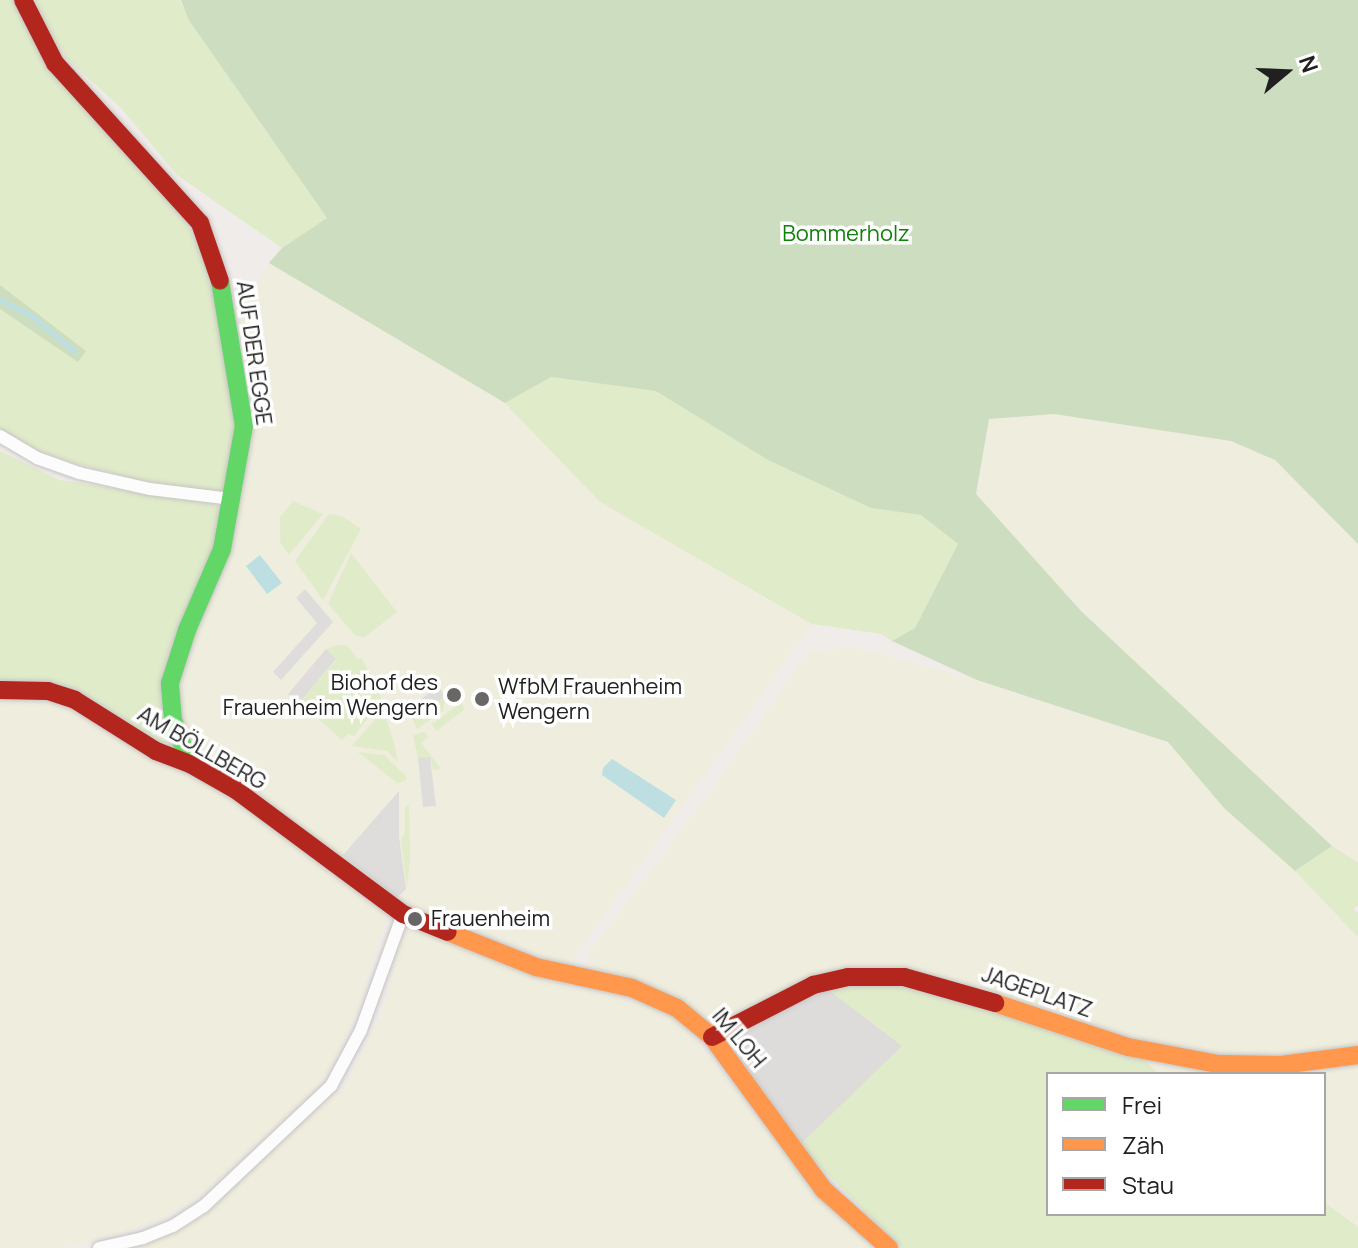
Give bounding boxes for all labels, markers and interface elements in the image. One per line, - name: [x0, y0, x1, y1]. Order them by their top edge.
- north arrow: [1246, 32, 1326, 112]
- text: N: [1292, 52, 1325, 77]
- park label: Bommerholz: [782, 221, 910, 247]
- street label: AUF DER EGGE: [231, 279, 277, 427]
- place label: Biohof des Frauenheim Wengern: [223, 669, 438, 720]
- place label: WfbM Frauenheim Wengern: [498, 673, 682, 724]
- marker: Biohof des Frauenheim Wengern: [445, 686, 463, 704]
- marker: WfbM Frauenheim Wengern: [473, 690, 491, 708]
- street label: AM BÖLLBERG: [133, 701, 271, 795]
- place label: Frauenheim: [431, 906, 550, 932]
- marker: Frauenheim: [406, 910, 424, 928]
- street label: JAGEPLATZ: [978, 961, 1096, 1023]
- street label: IM LOH: [706, 1003, 772, 1073]
- legend: [1046, 1072, 1326, 1216]
- text: Frei: [1122, 1088, 1162, 1121]
- text: Zäh: [1122, 1128, 1164, 1161]
- text: Stau: [1122, 1168, 1174, 1201]

